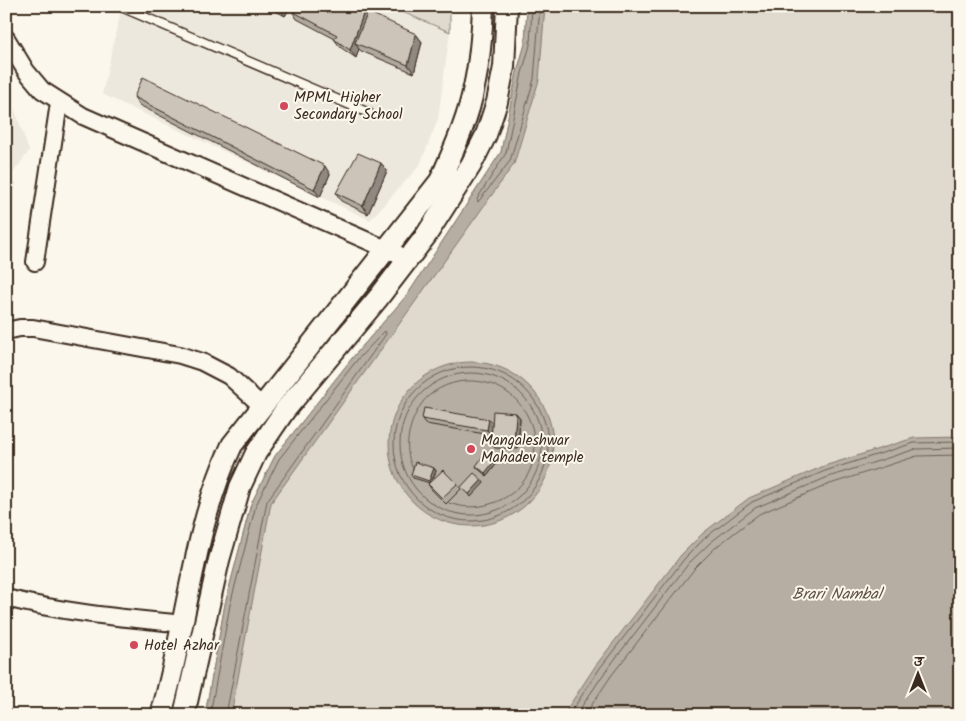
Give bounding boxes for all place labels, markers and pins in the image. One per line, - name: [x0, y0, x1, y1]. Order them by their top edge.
- place label: MPML Higher Secondary School: [294, 86, 403, 127]
- marker: MPML Higher Secondary School: [278, 100, 290, 112]
- place label: Mangaleshwar Mahadev temple: [481, 429, 584, 470]
- marker: Mangaleshwar Mahadev temple: [465, 443, 477, 455]
- place label: Hotel Azhar: [144, 634, 220, 658]
- marker: Hotel Azhar: [128, 639, 140, 651]

